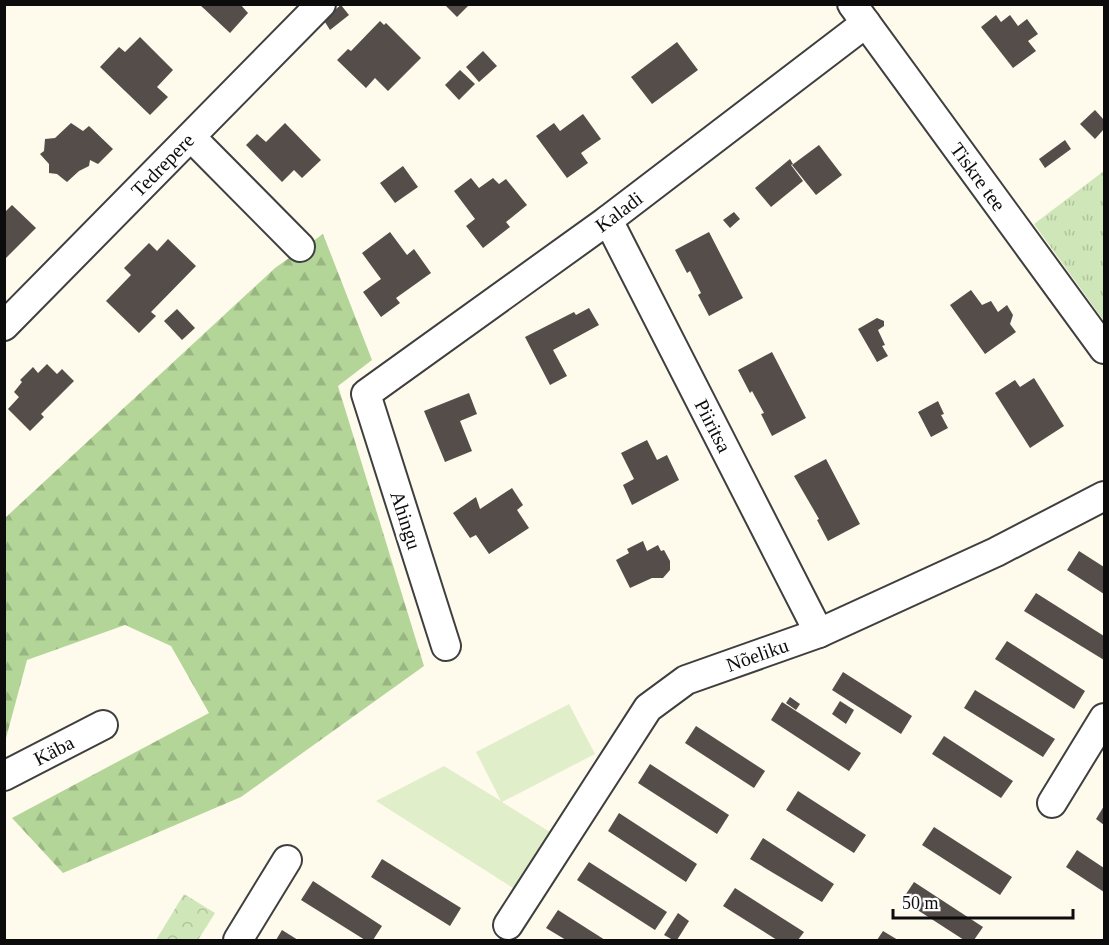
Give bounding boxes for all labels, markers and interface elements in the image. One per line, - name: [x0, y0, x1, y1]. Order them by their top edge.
- street label: Tedrepere: [127, 129, 198, 201]
- street label: Tiskre tee: [946, 139, 1010, 215]
- street label: Kaladi: [591, 187, 647, 237]
- street label: Piiritsa: [690, 395, 736, 456]
- street label: Ahingu: [385, 488, 426, 552]
- street label: Nõeliku: [723, 634, 791, 676]
- street label: Käba: [30, 731, 78, 770]
- scale bar: [893, 882, 1073, 920]
- text: 50 m: [902, 893, 939, 913]

